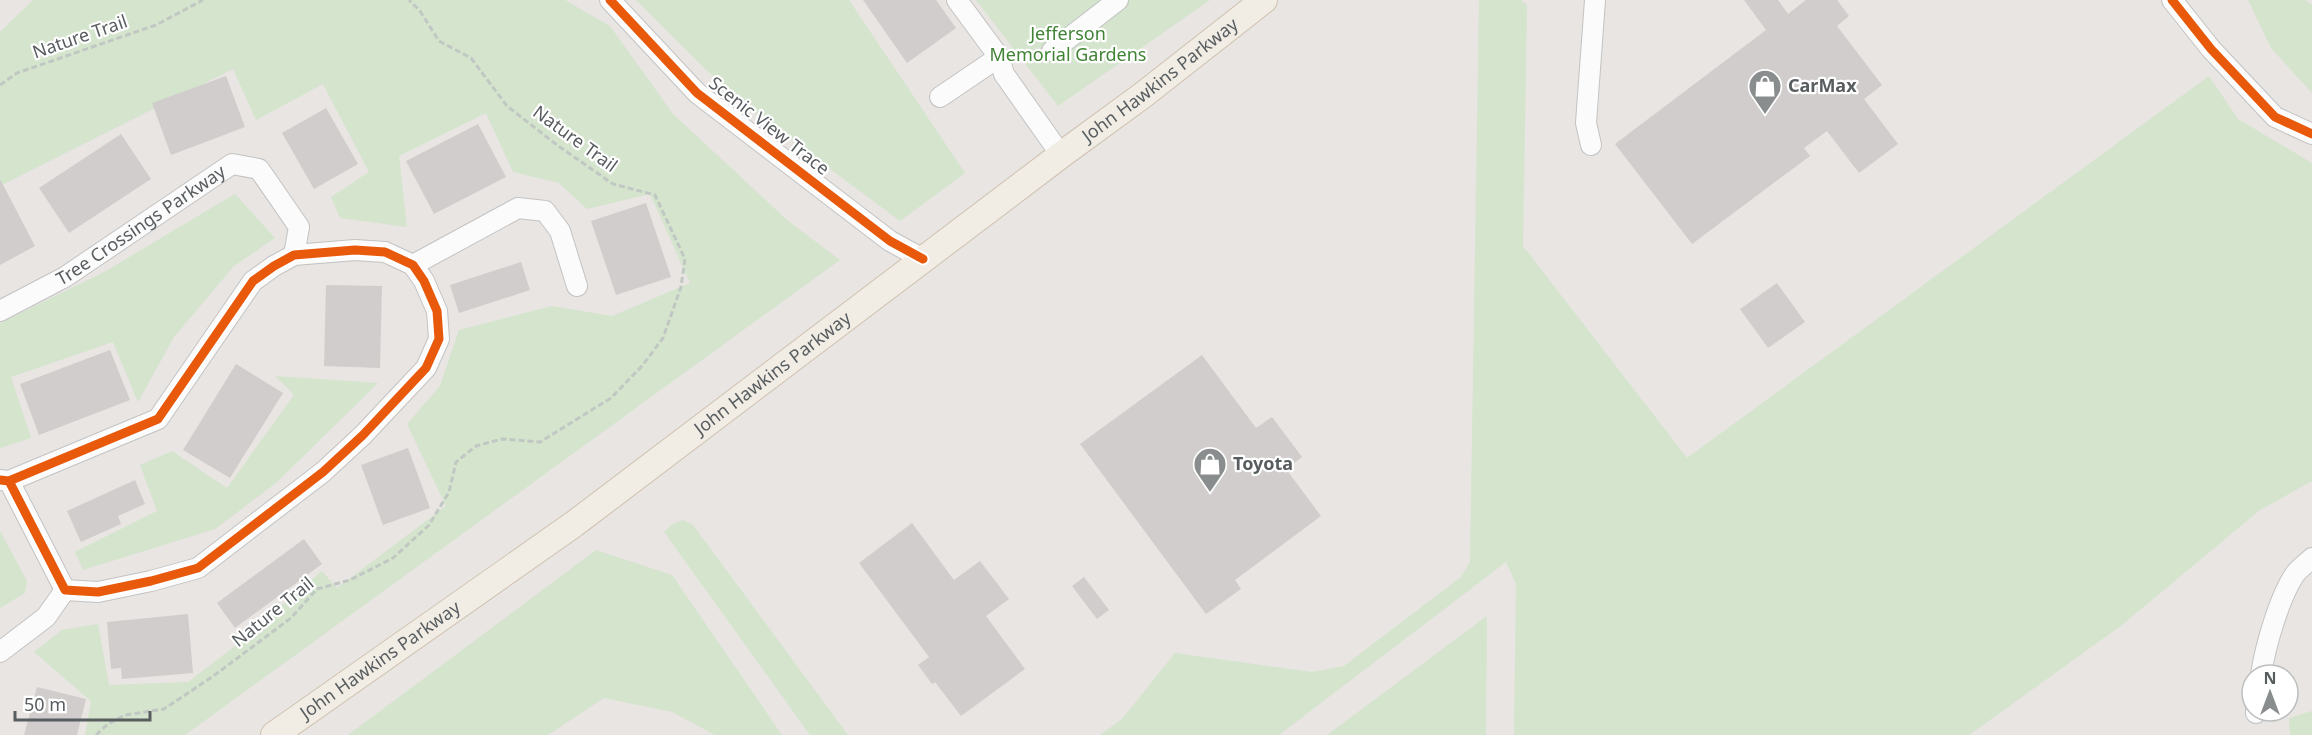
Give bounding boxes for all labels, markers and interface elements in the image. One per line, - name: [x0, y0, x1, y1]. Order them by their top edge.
- street label: Nature Trail: [29, 9, 130, 63]
- street label: John Hawkins Parkway: [1075, 11, 1243, 148]
- park label: Jefferson Memorial Gardens: [990, 21, 1146, 66]
- shop icon: CarMax: [1747, 68, 1783, 115]
- street label: Scenic View Trace: [704, 71, 835, 180]
- place label: CarMax: [1788, 73, 1857, 97]
- street label: Nature Trail: [529, 99, 623, 177]
- street label: Tree Crossings Parkway: [52, 159, 230, 291]
- street label: John Hawkins Parkway: [687, 305, 856, 441]
- shop icon: Toyota: [1192, 446, 1228, 493]
- place label: Toyota: [1233, 451, 1293, 475]
- street label: Nature Trail: [226, 571, 318, 652]
- street label: John Hawkins Parkway: [293, 594, 465, 725]
- north arrow: [2240, 663, 2300, 723]
- text: N: [2263, 667, 2277, 689]
- scale bar: [15, 684, 150, 722]
- text: 50 m: [24, 692, 66, 716]

